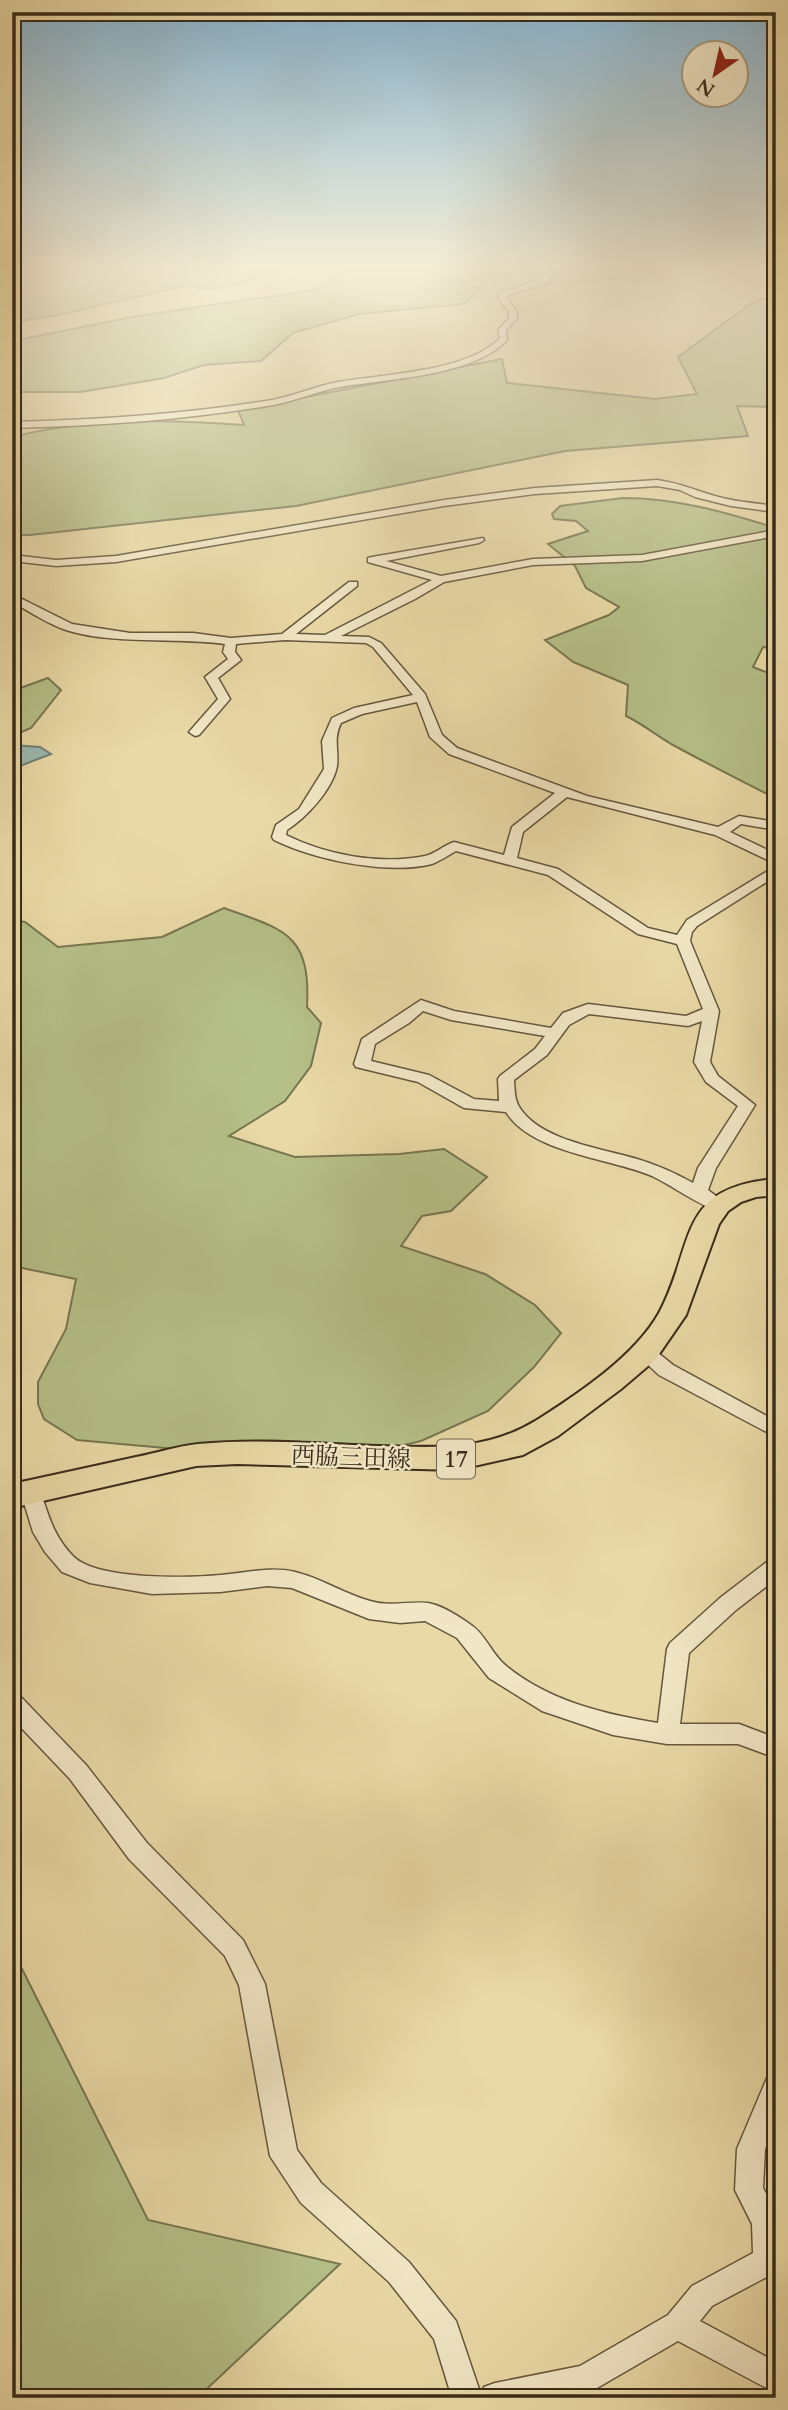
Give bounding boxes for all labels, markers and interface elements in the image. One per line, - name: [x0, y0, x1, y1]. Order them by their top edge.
- north arrow: [680, 38, 750, 108]
- text: N: [692, 72, 720, 103]
- street label: 西脇三田線: [290, 1439, 412, 1476]
- road number: 17: [437, 1440, 475, 1478]

